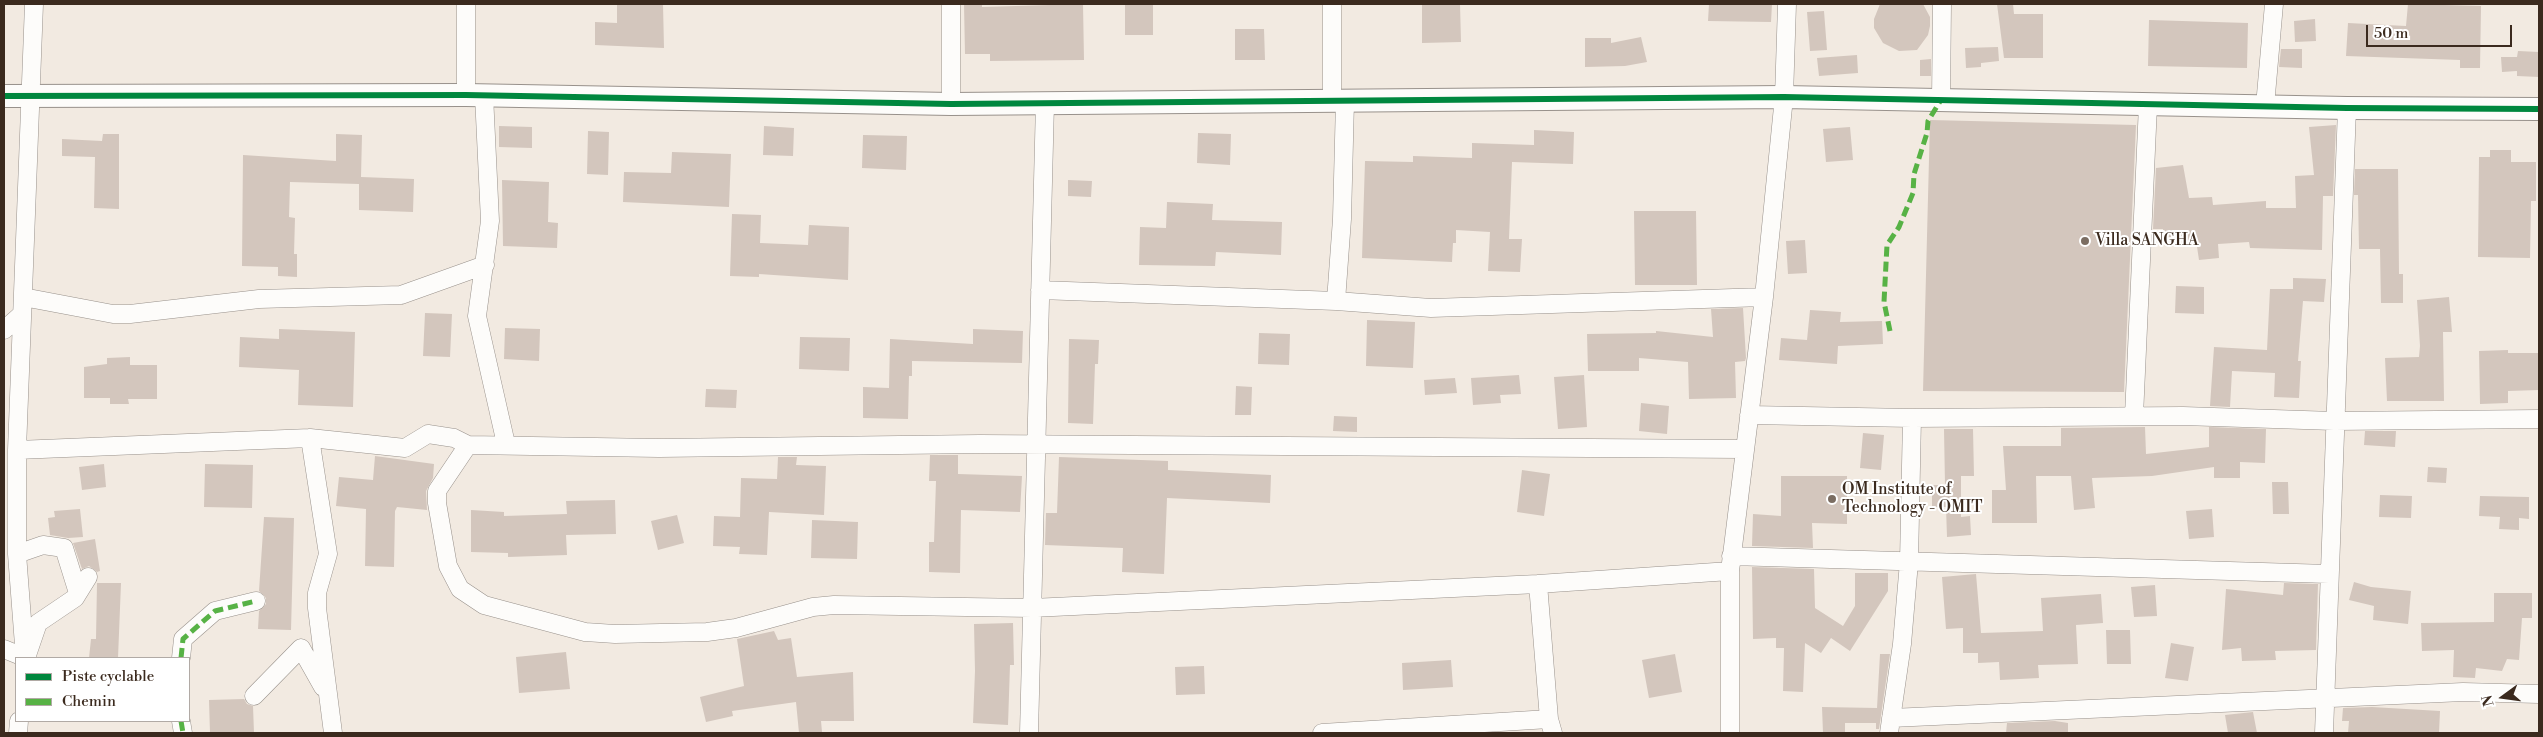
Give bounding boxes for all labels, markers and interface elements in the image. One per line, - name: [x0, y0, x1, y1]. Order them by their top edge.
- scale bar: [2368, 15, 2514, 47]
- text: 50 m: [2374, 24, 2408, 43]
- place label: Villa SANGHA: [2095, 231, 2199, 251]
- marker: Villa SANGHA: [2079, 235, 2091, 247]
- place label: OM Institute of Technology - OMIT: [1842, 480, 1983, 518]
- marker: OM Institute of Technology - OMIT: [1826, 493, 1838, 505]
- legend: [15, 657, 190, 722]
- text: Piste cyclable: [62, 667, 154, 686]
- north arrow: [2478, 672, 2528, 722]
- text: Chemin: [62, 692, 116, 711]
- text: N: [2478, 693, 2499, 708]

